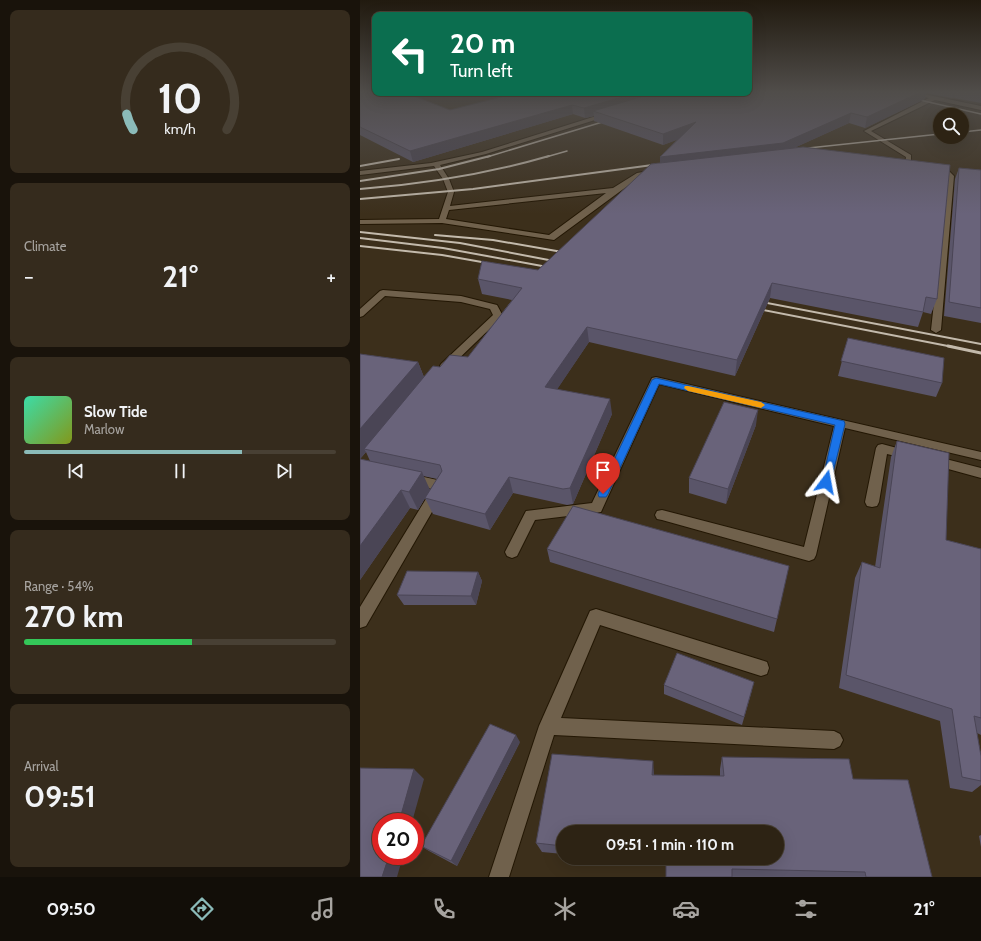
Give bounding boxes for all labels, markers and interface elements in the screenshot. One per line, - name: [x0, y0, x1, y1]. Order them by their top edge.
- text: 20 m: [450, 26, 515, 60]
- icon: left: [384, 28, 436, 80]
- text: Turn left: [450, 60, 513, 82]
- text: 10: [158, 73, 202, 123]
- map controls: [933, 108, 969, 144]
- button: search: [933, 108, 969, 144]
- text: km/h: [164, 119, 196, 137]
- text: Climate: [24, 238, 66, 254]
- text: 21°: [162, 258, 198, 295]
- text: −: [24, 263, 34, 290]
- text: +: [326, 263, 336, 290]
- text: Slow Tide: [84, 403, 147, 421]
- text: Marlow: [84, 421, 124, 437]
- pin: [586, 453, 620, 494]
- icon: arrive: [592, 459, 614, 481]
- icon: previous: [65, 460, 87, 482]
- icon: pause: [169, 460, 191, 482]
- icon: next: [273, 460, 295, 482]
- position arrow: [805, 461, 847, 503]
- text: Range · 54%: [24, 578, 94, 594]
- text: 270 km: [24, 598, 123, 635]
- text: Arrival: [24, 758, 59, 774]
- text: 09:51: [24, 778, 96, 815]
- speed limit sign: 20: [372, 813, 424, 865]
- text: 09:51 · 1 min · 110 m: [606, 836, 734, 854]
- icon: directions: [188, 895, 216, 923]
- icon: music: [309, 895, 337, 923]
- icon: phone: [430, 895, 458, 923]
- icon: climate: [551, 895, 579, 923]
- icon: car: [672, 895, 700, 923]
- icon: filters: [792, 895, 820, 923]
- text: 09:50: [46, 898, 96, 920]
- text: 21°: [913, 898, 935, 920]

